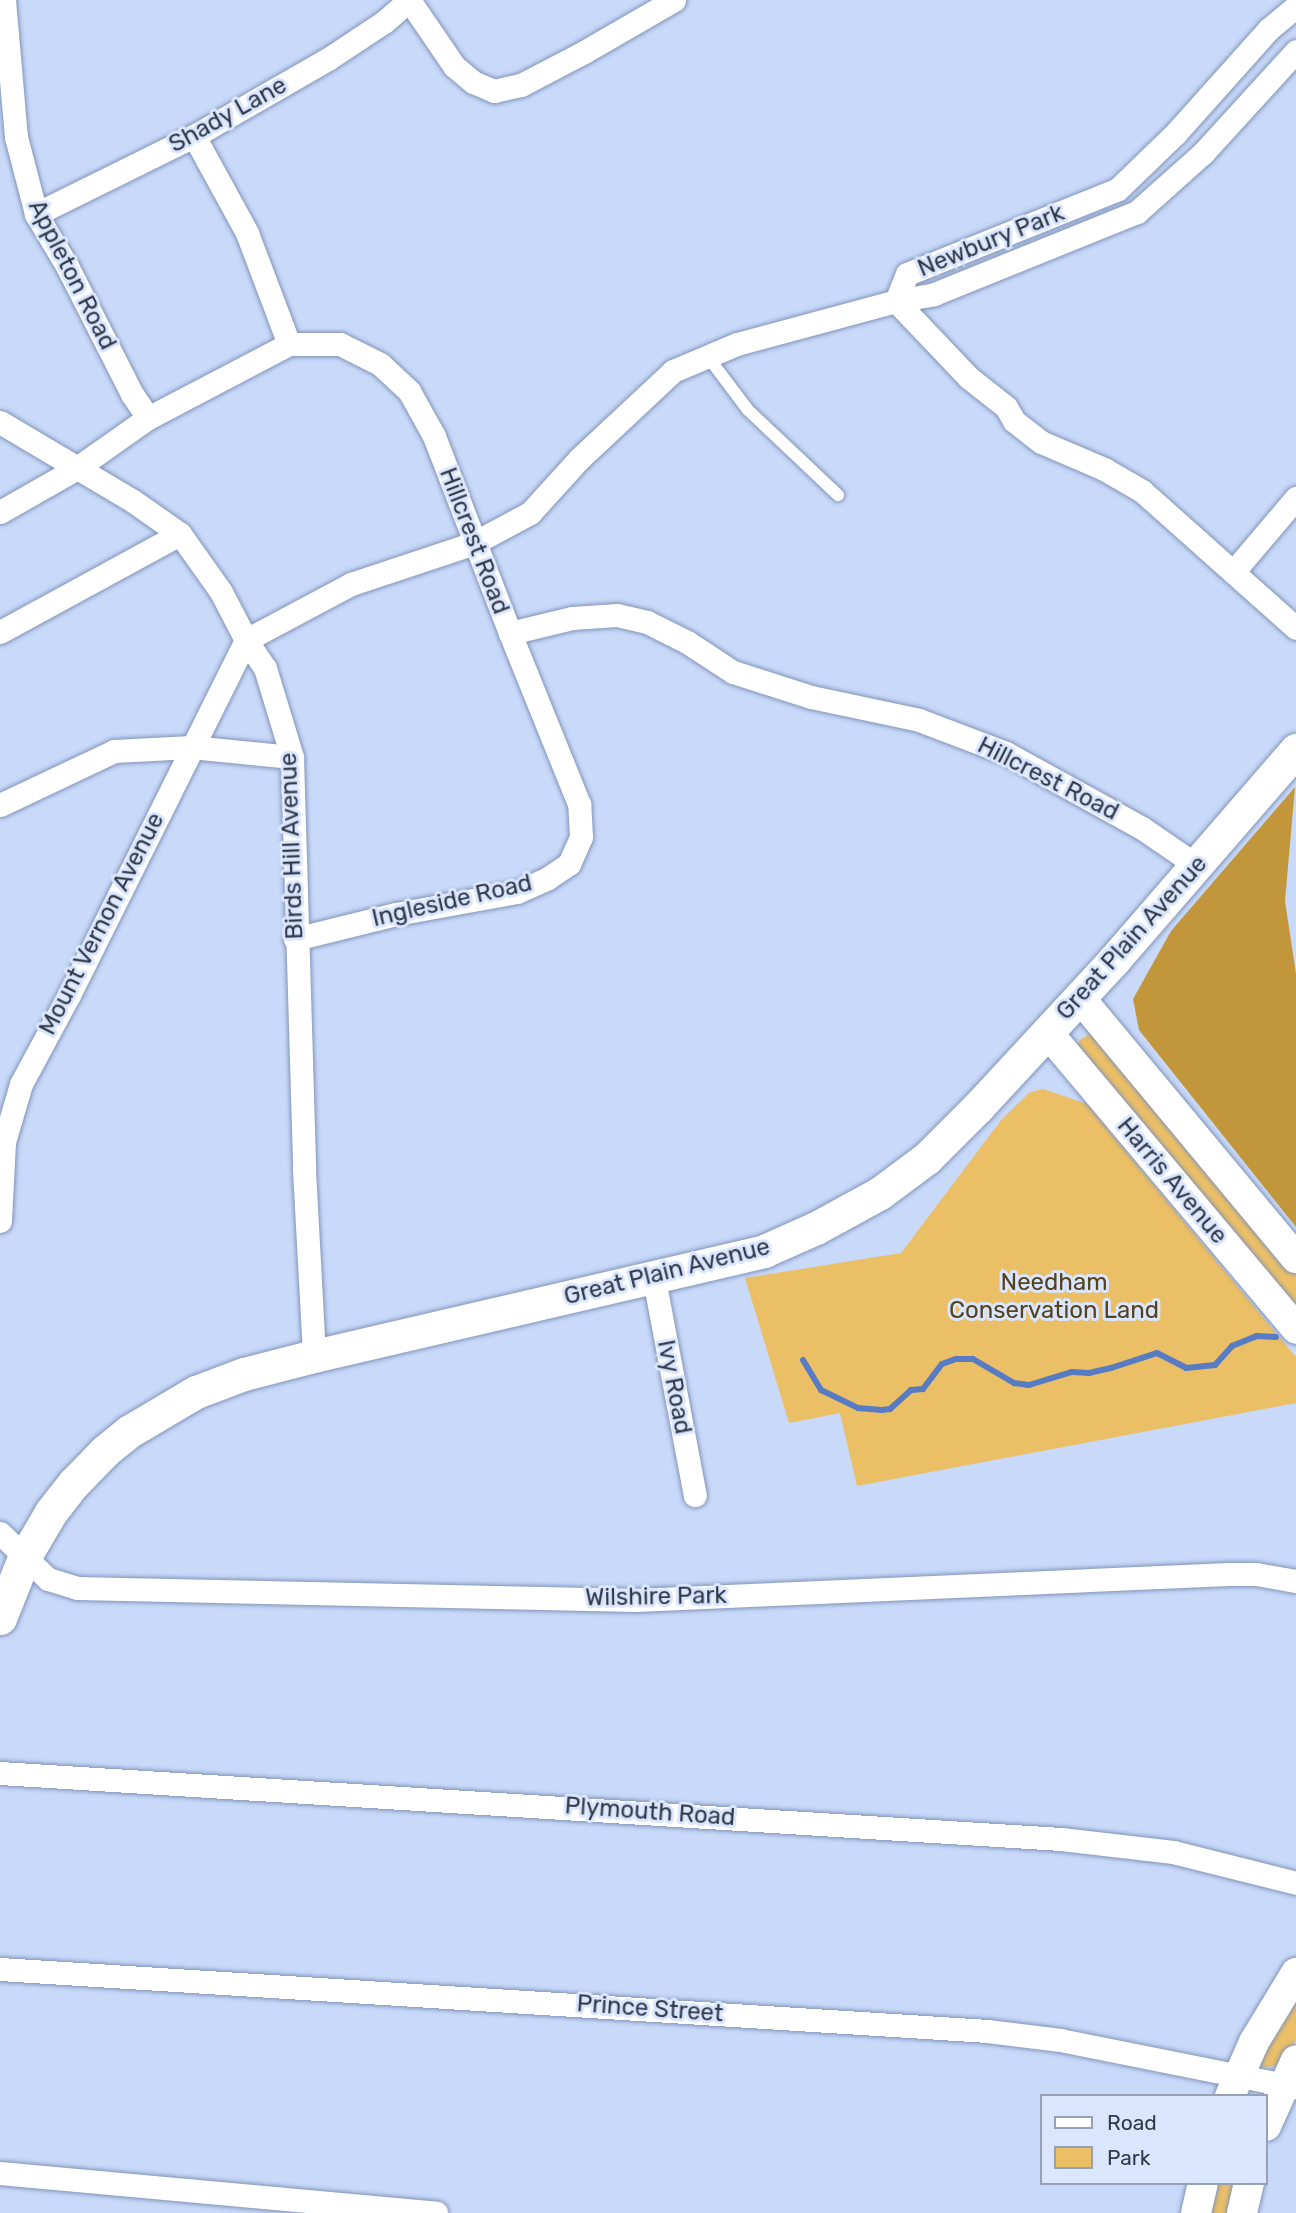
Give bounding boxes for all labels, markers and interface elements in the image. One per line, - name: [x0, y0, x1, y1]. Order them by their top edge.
- street label: Shady Lane: [164, 71, 292, 159]
- street label: Appleton Road: [22, 195, 122, 355]
- street label: Newbury Park: [913, 198, 1069, 284]
- street label: Hillcrest Road: [433, 464, 515, 618]
- street label: Hillcrest Road: [973, 731, 1123, 827]
- street label: Birds Hill Avenue: [274, 752, 310, 940]
- street label: Mount Vernon Avenue: [33, 808, 171, 1040]
- street label: Great Plain Avenue: [1050, 850, 1214, 1026]
- street label: Ingleside Road: [369, 869, 535, 933]
- street label: Harris Avenue: [1111, 1112, 1233, 1250]
- street label: Great Plain Avenue: [561, 1232, 773, 1312]
- park label: Needham Conservation Land: [949, 1269, 1159, 1325]
- street label: Ivy Road: [651, 1337, 697, 1437]
- street label: Wilshire Park: [585, 1581, 727, 1613]
- street label: Plymouth Road: [564, 1792, 736, 1832]
- street label: Prince Street: [576, 1990, 724, 2028]
- legend: [1040, 2094, 1268, 2185]
- text: Road: [1107, 2110, 1157, 2135]
- text: Park: [1107, 2145, 1151, 2170]

